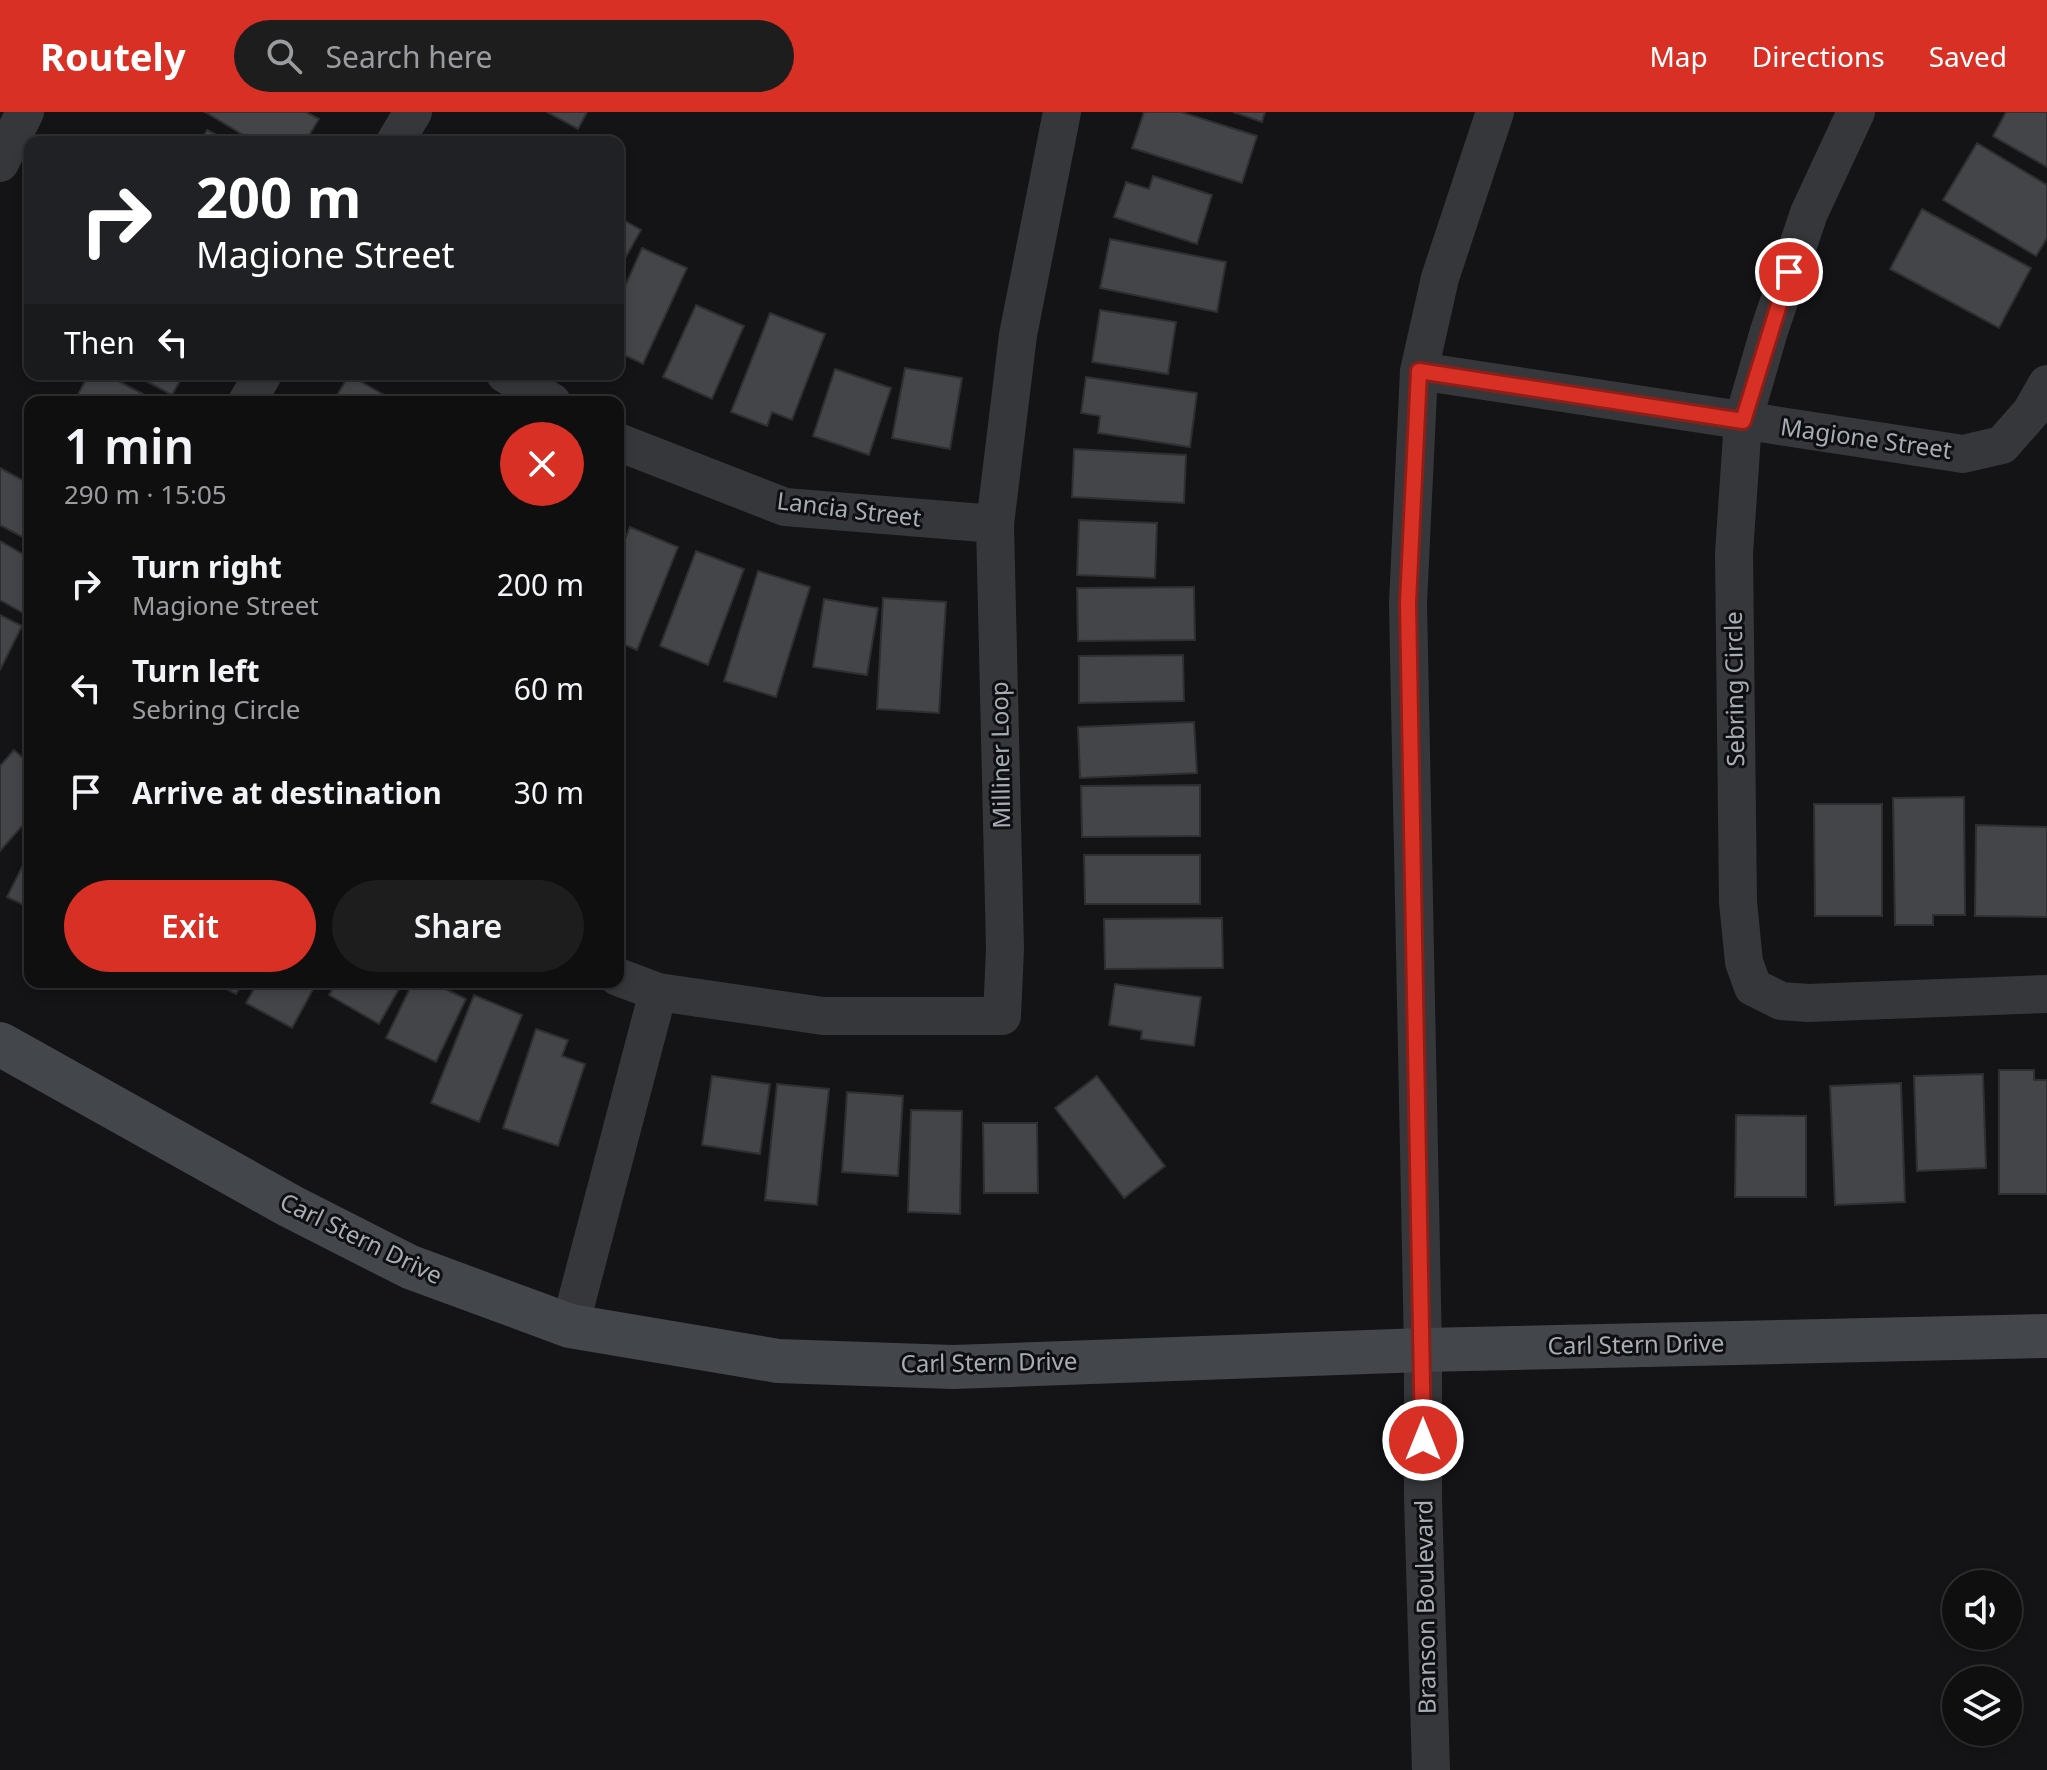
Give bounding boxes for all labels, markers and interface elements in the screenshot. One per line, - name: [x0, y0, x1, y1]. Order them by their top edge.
- search box: [234, 20, 794, 92]
- text: Routely: [40, 30, 186, 82]
- icon: search: [262, 34, 306, 78]
- text: Search here: [326, 36, 493, 77]
- text: Map: [1649, 37, 1708, 75]
- text: Directions: [1752, 37, 1885, 75]
- text: Saved: [1929, 37, 2007, 75]
- text: 200 m: [196, 158, 361, 234]
- icon: right: [64, 168, 168, 272]
- text: Magione Street: [196, 230, 454, 279]
- pin: [1755, 238, 1823, 306]
- icon: arrive: [1767, 250, 1811, 294]
- icon: left: [151, 320, 195, 364]
- text: Then: [64, 322, 135, 363]
- street label: Magione Street: [1779, 409, 1954, 466]
- text: 1 min: [64, 413, 194, 478]
- button: close: [500, 422, 584, 506]
- text: 290 m · 15:05: [64, 476, 227, 512]
- street label: Lancia Street: [775, 483, 924, 534]
- text: Turn right: [132, 546, 282, 587]
- icon: right: [64, 562, 108, 606]
- text: 200 m: [497, 564, 584, 605]
- text: Magione Street: [132, 587, 319, 623]
- street label: Sebring Circle: [1716, 611, 1751, 767]
- text: Turn left: [132, 650, 260, 691]
- icon: left: [64, 666, 108, 710]
- text: 60 m: [514, 668, 584, 709]
- street label: Milliner Loop: [982, 681, 1017, 829]
- text: Sebring Circle: [132, 691, 300, 727]
- icon: arrive: [64, 770, 108, 814]
- text: Arrive at destination: [132, 772, 442, 813]
- text: 30 m: [514, 772, 584, 813]
- button: Exit: [64, 880, 316, 972]
- button: Share: [332, 880, 584, 972]
- street label: Carl Stern Drive: [275, 1184, 448, 1291]
- street label: Carl Stern Drive: [1547, 1325, 1725, 1362]
- street label: Carl Stern Drive: [900, 1343, 1078, 1380]
- position arrow: [1381, 1398, 1465, 1482]
- street label: Branson Boulevard: [1406, 1500, 1443, 1715]
- map controls: [1942, 1570, 2022, 1746]
- button: sound: [1942, 1570, 2022, 1650]
- button: layers: [1942, 1666, 2022, 1746]

